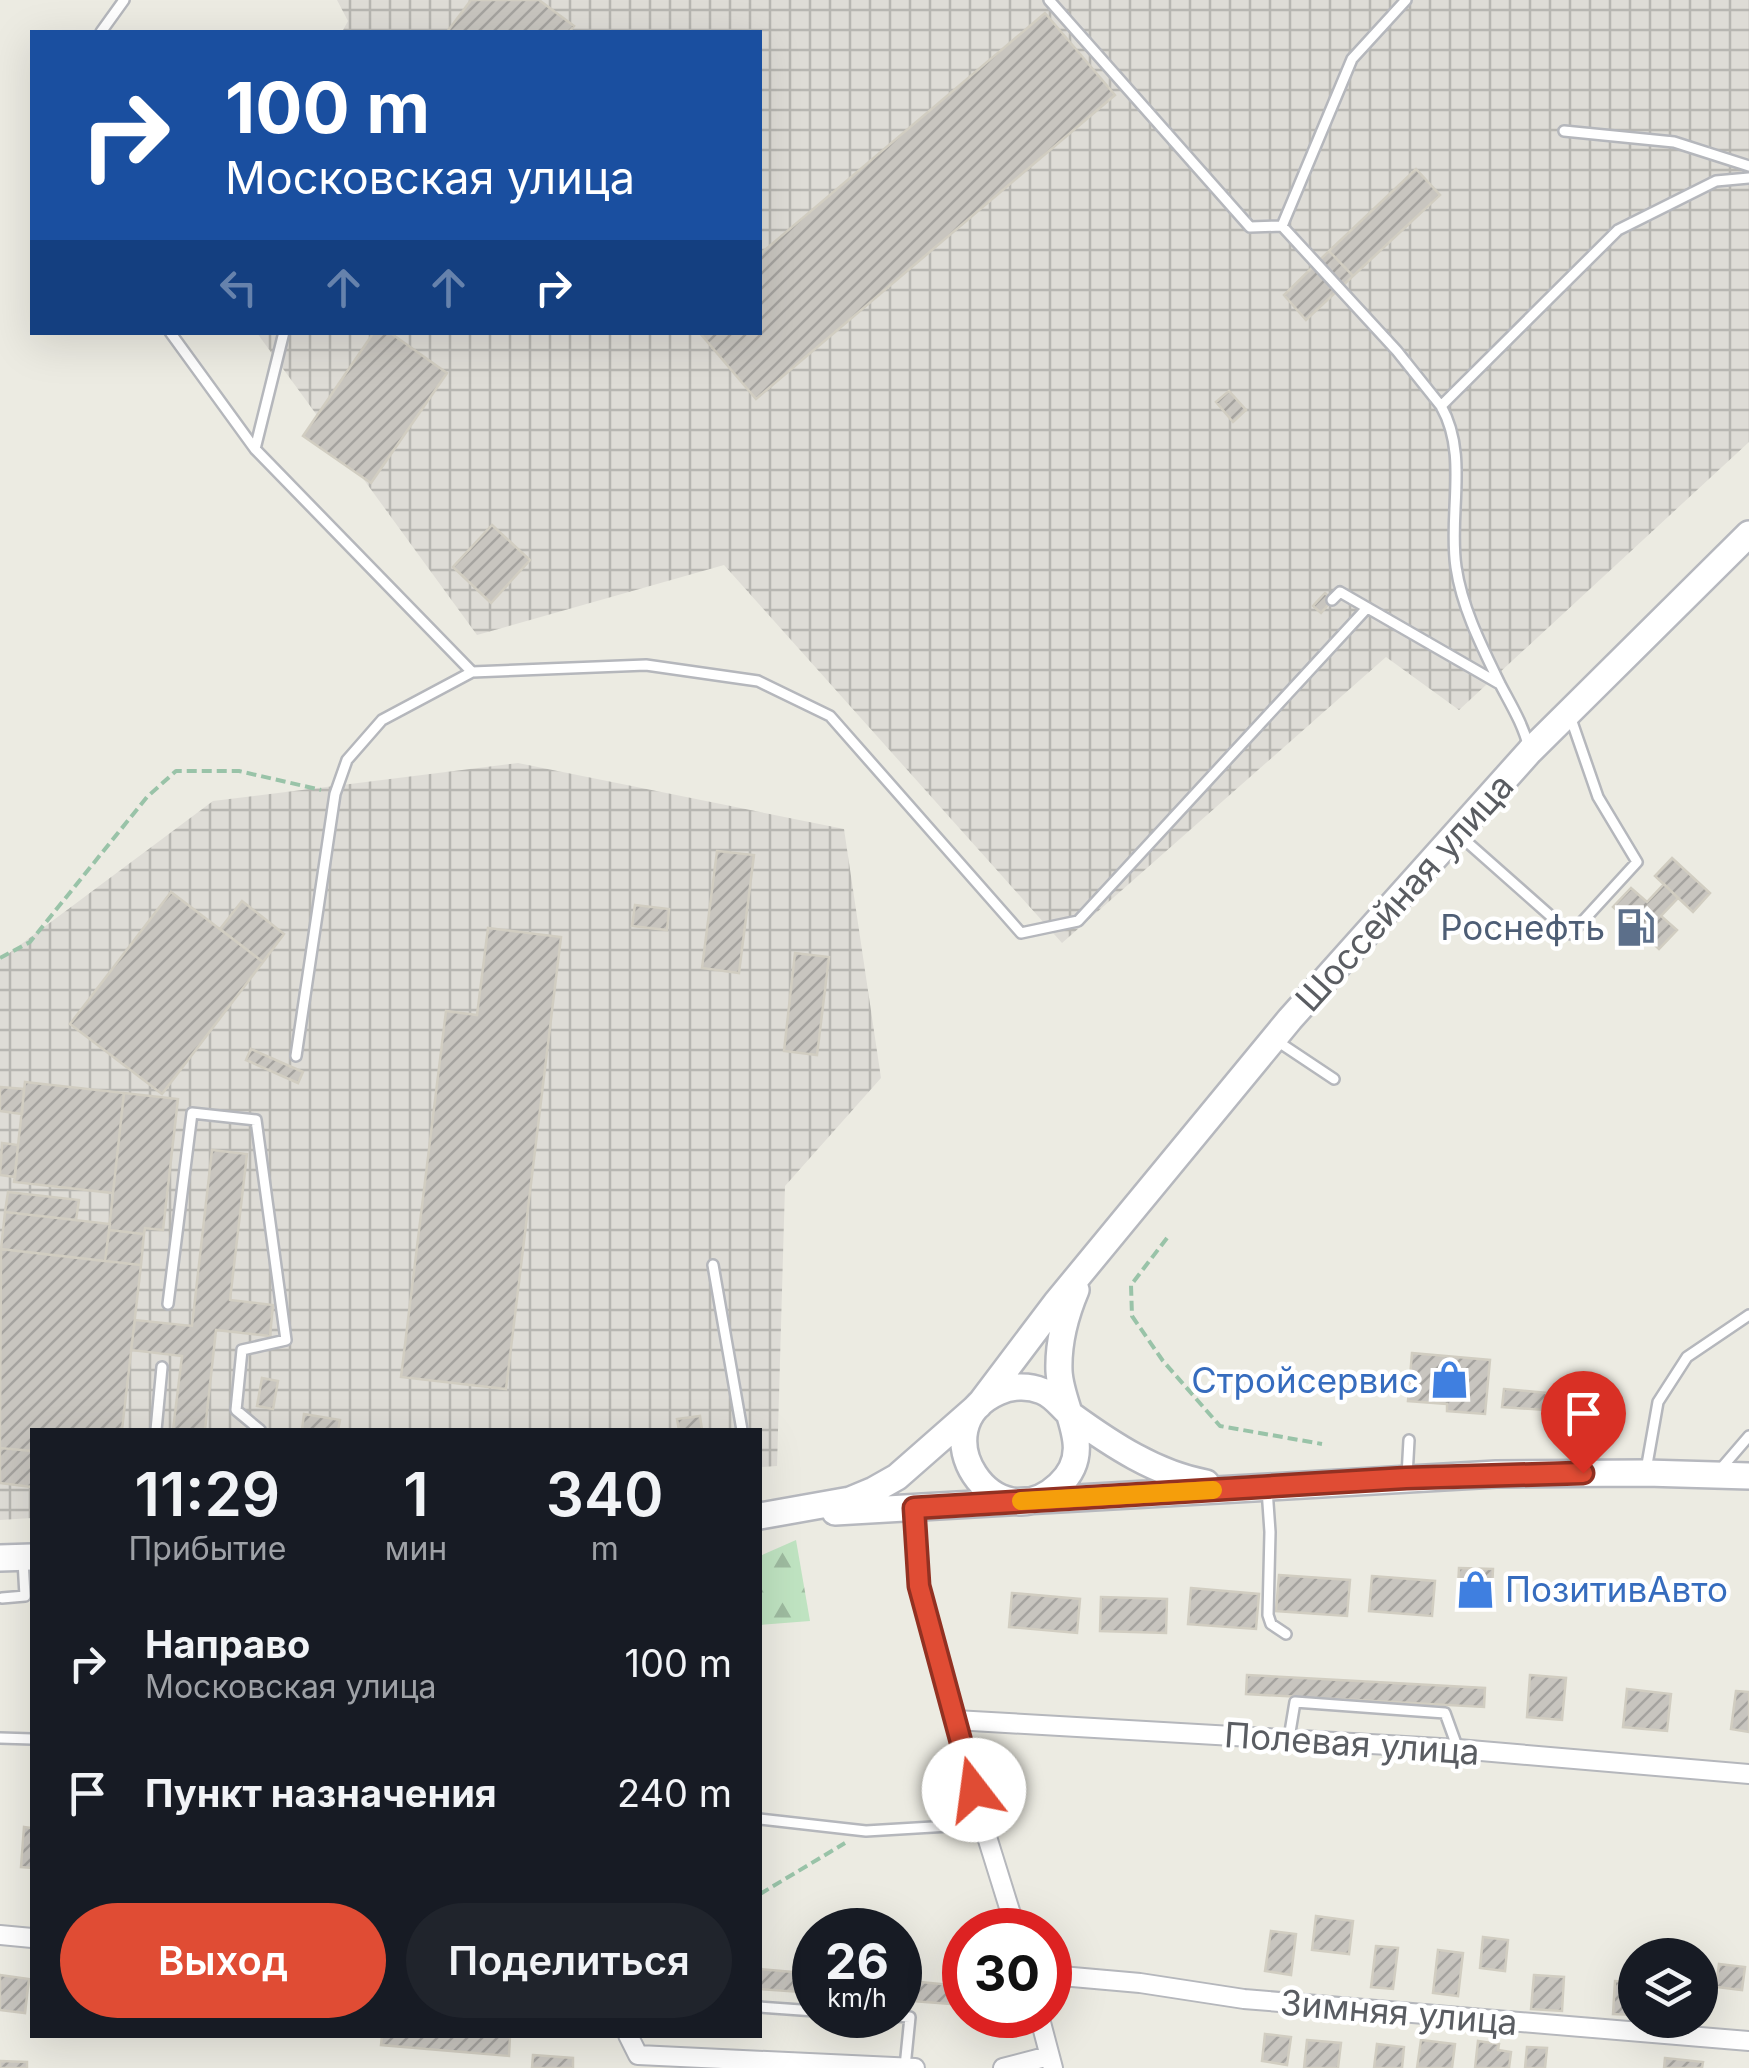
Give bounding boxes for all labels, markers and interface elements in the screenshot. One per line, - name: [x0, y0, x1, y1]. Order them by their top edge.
- text: 100 m: [225, 65, 430, 150]
- icon: right: [60, 70, 190, 200]
- text: Московская улица: [225, 150, 635, 205]
- icon: left: [211, 260, 266, 315]
- icon: ahead: [316, 260, 371, 315]
- icon: ahead: [421, 260, 476, 315]
- icon: right: [526, 260, 581, 315]
- street label: Шоссейная улица: [1286, 765, 1522, 1019]
- place label: Роснефть: [1440, 906, 1605, 948]
- fuel station icon: Роснефть: [1614, 906, 1656, 948]
- place label: Стройсервис: [1191, 1359, 1419, 1401]
- shop icon: Стройсервис: [1428, 1359, 1470, 1401]
- pin: [1541, 1371, 1626, 1474]
- icon: arrive: [1556, 1386, 1611, 1441]
- text: 11:29: [135, 1458, 280, 1530]
- text: 1: [403, 1458, 429, 1530]
- text: 340: [546, 1458, 664, 1530]
- text: Прибытие: [129, 1529, 286, 1568]
- text: мин: [385, 1529, 447, 1568]
- text: m: [591, 1529, 619, 1568]
- shop icon: ПозитивАвто: [1454, 1568, 1496, 1610]
- place label: ПозитивАвто: [1505, 1568, 1728, 1610]
- text: Направо: [145, 1621, 310, 1667]
- icon: right: [60, 1636, 115, 1691]
- text: 100 m: [625, 1640, 732, 1686]
- text: Московская улица: [145, 1667, 437, 1706]
- street label: Полевая улица: [1223, 1713, 1481, 1773]
- position arrow: [922, 1738, 1026, 1842]
- icon: arrive: [60, 1766, 115, 1821]
- text: Пункт назначения: [145, 1770, 497, 1816]
- text: 240 m: [617, 1770, 732, 1816]
- button: Выход: [60, 1903, 386, 2018]
- button: Поделиться: [406, 1903, 732, 2018]
- speed limit sign: 30: [942, 1908, 1072, 2038]
- text: 26: [825, 1931, 889, 1991]
- map controls: [1618, 1938, 1718, 2038]
- button: layers: [1618, 1938, 1718, 2038]
- street label: Зимняя улица: [1279, 1981, 1519, 2043]
- text: km/h: [827, 1983, 887, 2013]

